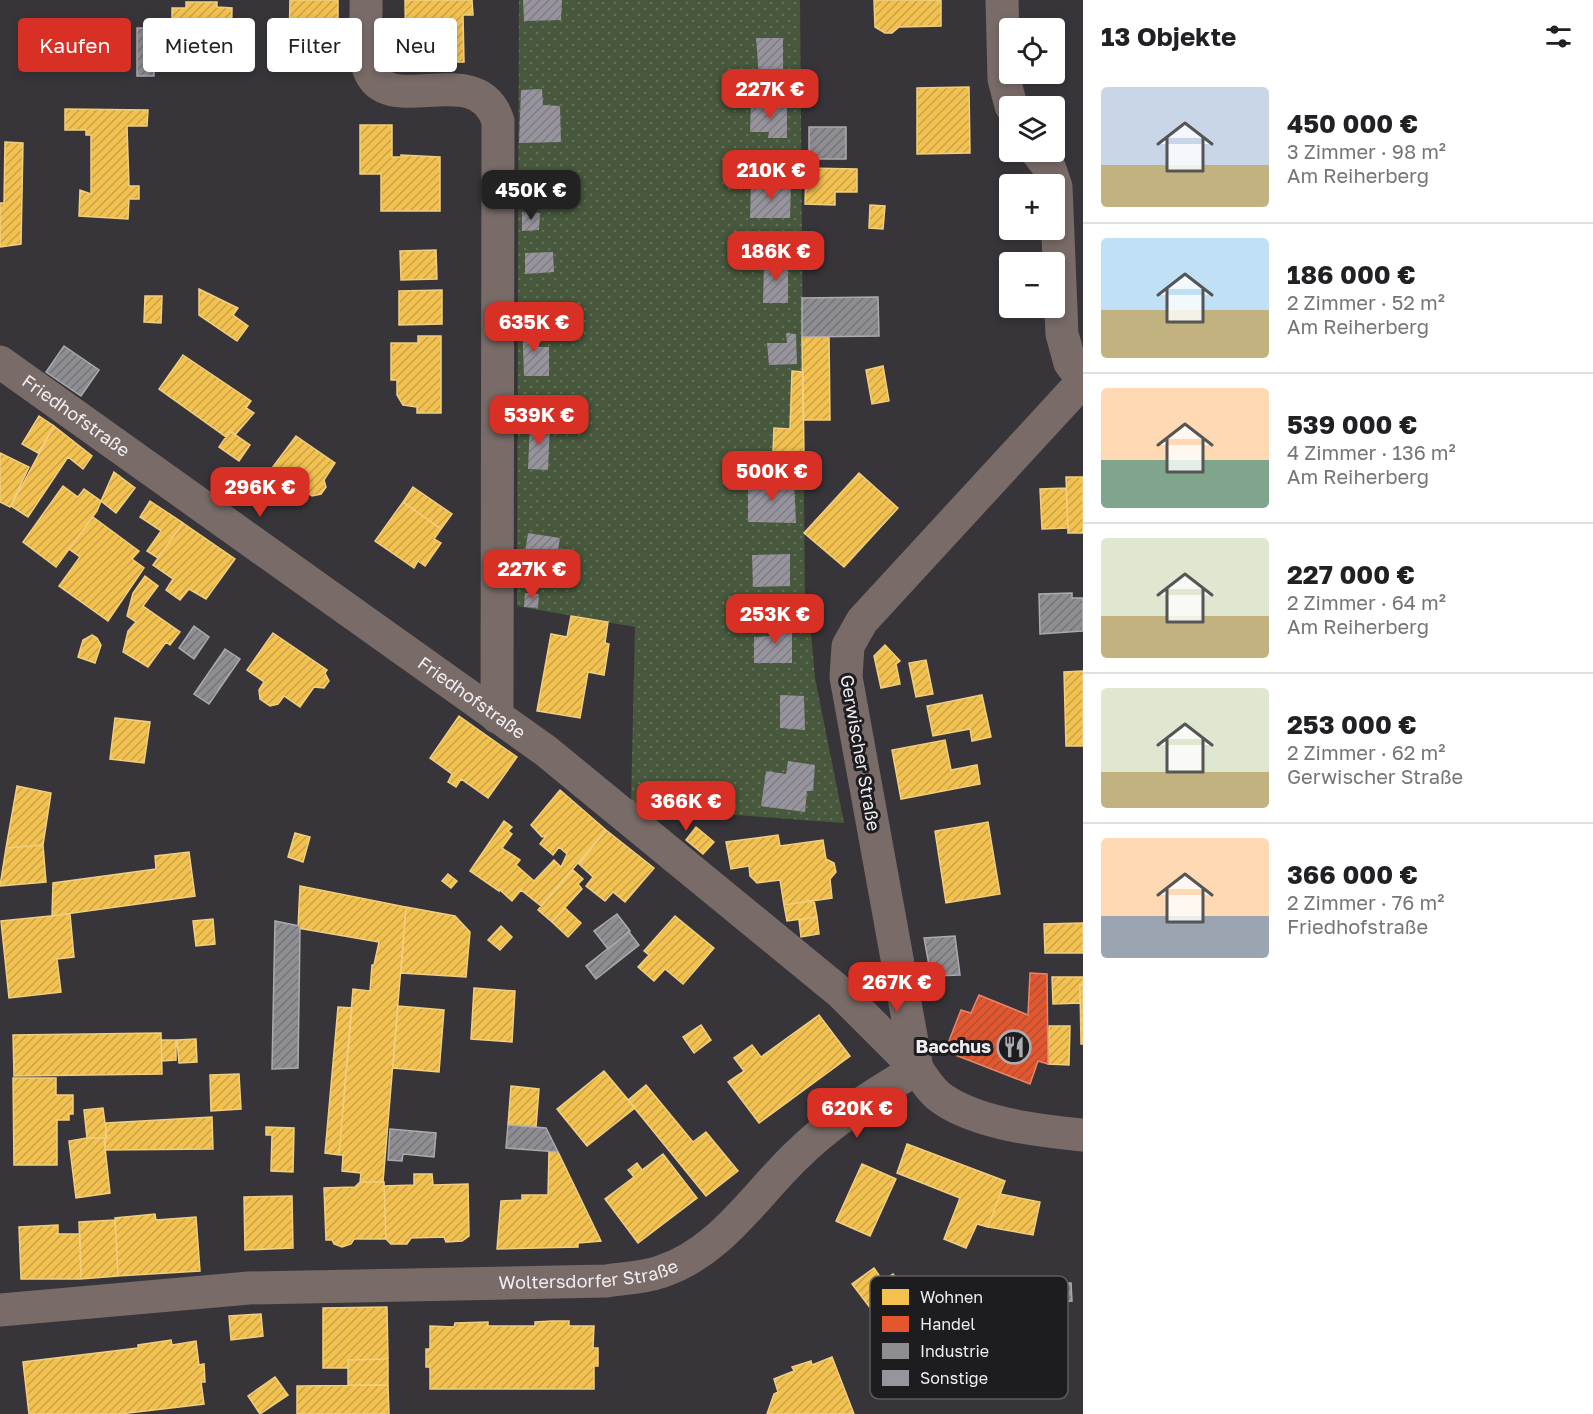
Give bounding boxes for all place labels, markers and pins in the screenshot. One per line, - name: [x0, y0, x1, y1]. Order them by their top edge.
- pin: 227K €: [721, 69, 819, 120]
- pin: 210K €: [722, 150, 820, 201]
- pin: 450K €: [482, 170, 580, 221]
- pin: 186K €: [727, 231, 825, 282]
- pin: 635K €: [485, 302, 583, 353]
- pin: 539K €: [490, 395, 588, 446]
- pin: 500K €: [723, 451, 821, 502]
- pin: 296K €: [211, 467, 309, 518]
- pin: 227K €: [483, 549, 581, 600]
- pin: 253K €: [726, 594, 824, 645]
- pin: 366K €: [637, 781, 735, 832]
- pin: 267K €: [848, 962, 946, 1013]
- restaurant icon: Bacchus: [996, 1029, 1032, 1065]
- place label: Bacchus: [915, 1035, 991, 1057]
- pin: 620K €: [808, 1088, 906, 1139]

